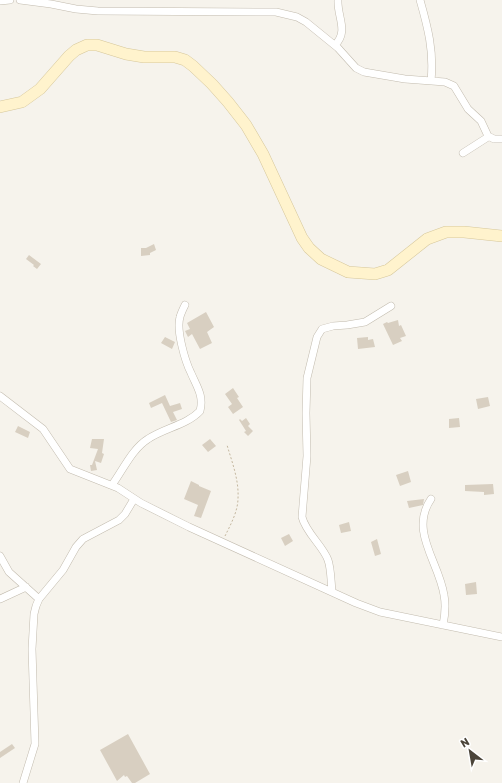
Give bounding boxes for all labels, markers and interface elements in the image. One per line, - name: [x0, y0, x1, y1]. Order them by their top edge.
- north arrow: [450, 731, 490, 771]
- text: N: [458, 735, 472, 750]

